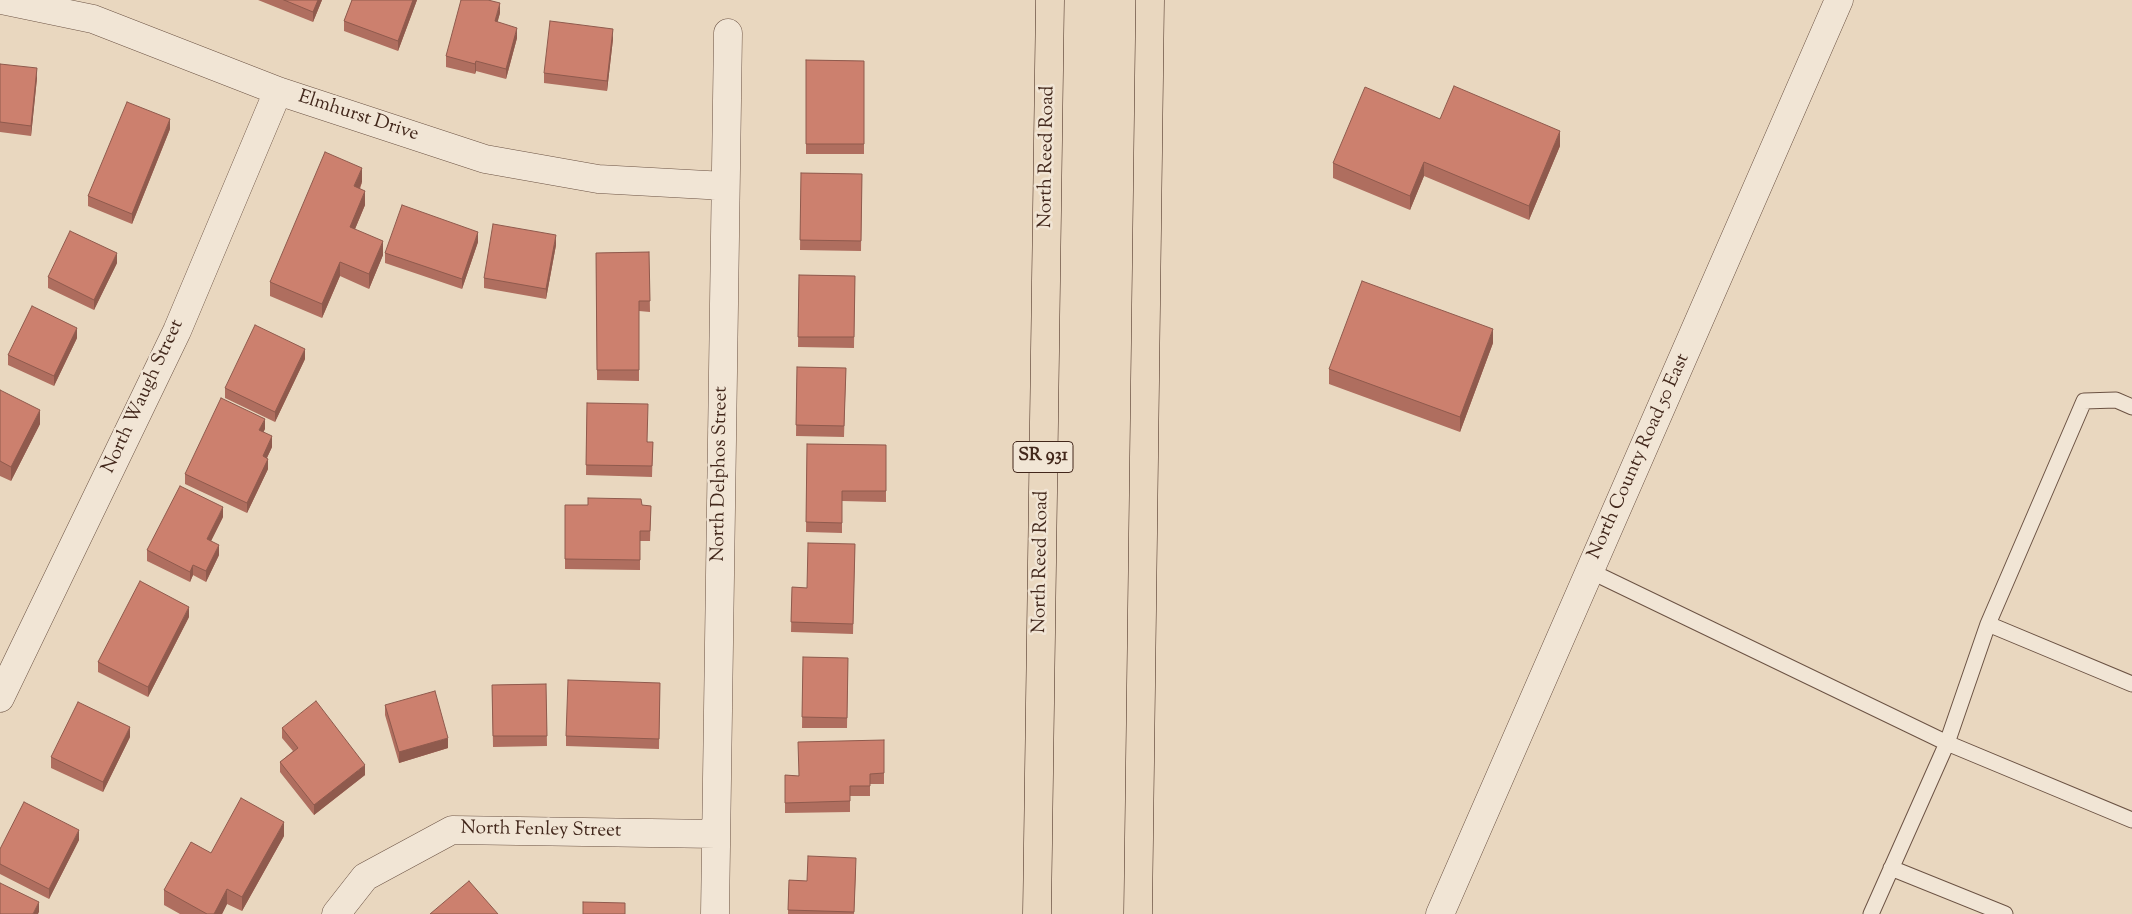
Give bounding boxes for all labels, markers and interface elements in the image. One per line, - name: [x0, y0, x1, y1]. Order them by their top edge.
- street label: North Reed Road: [1035, 86, 1061, 228]
- street label: Elmhurst Drive: [295, 87, 421, 147]
- street label: North Waugh Street: [98, 316, 190, 478]
- street label: North County Road 50 East: [1584, 351, 1696, 563]
- street label: North Delphos Street: [708, 386, 734, 562]
- road number: SR 931: [1013, 442, 1073, 472]
- street label: North Reed Road: [1029, 491, 1055, 633]
- street label: North Fenley Street: [460, 818, 622, 844]

